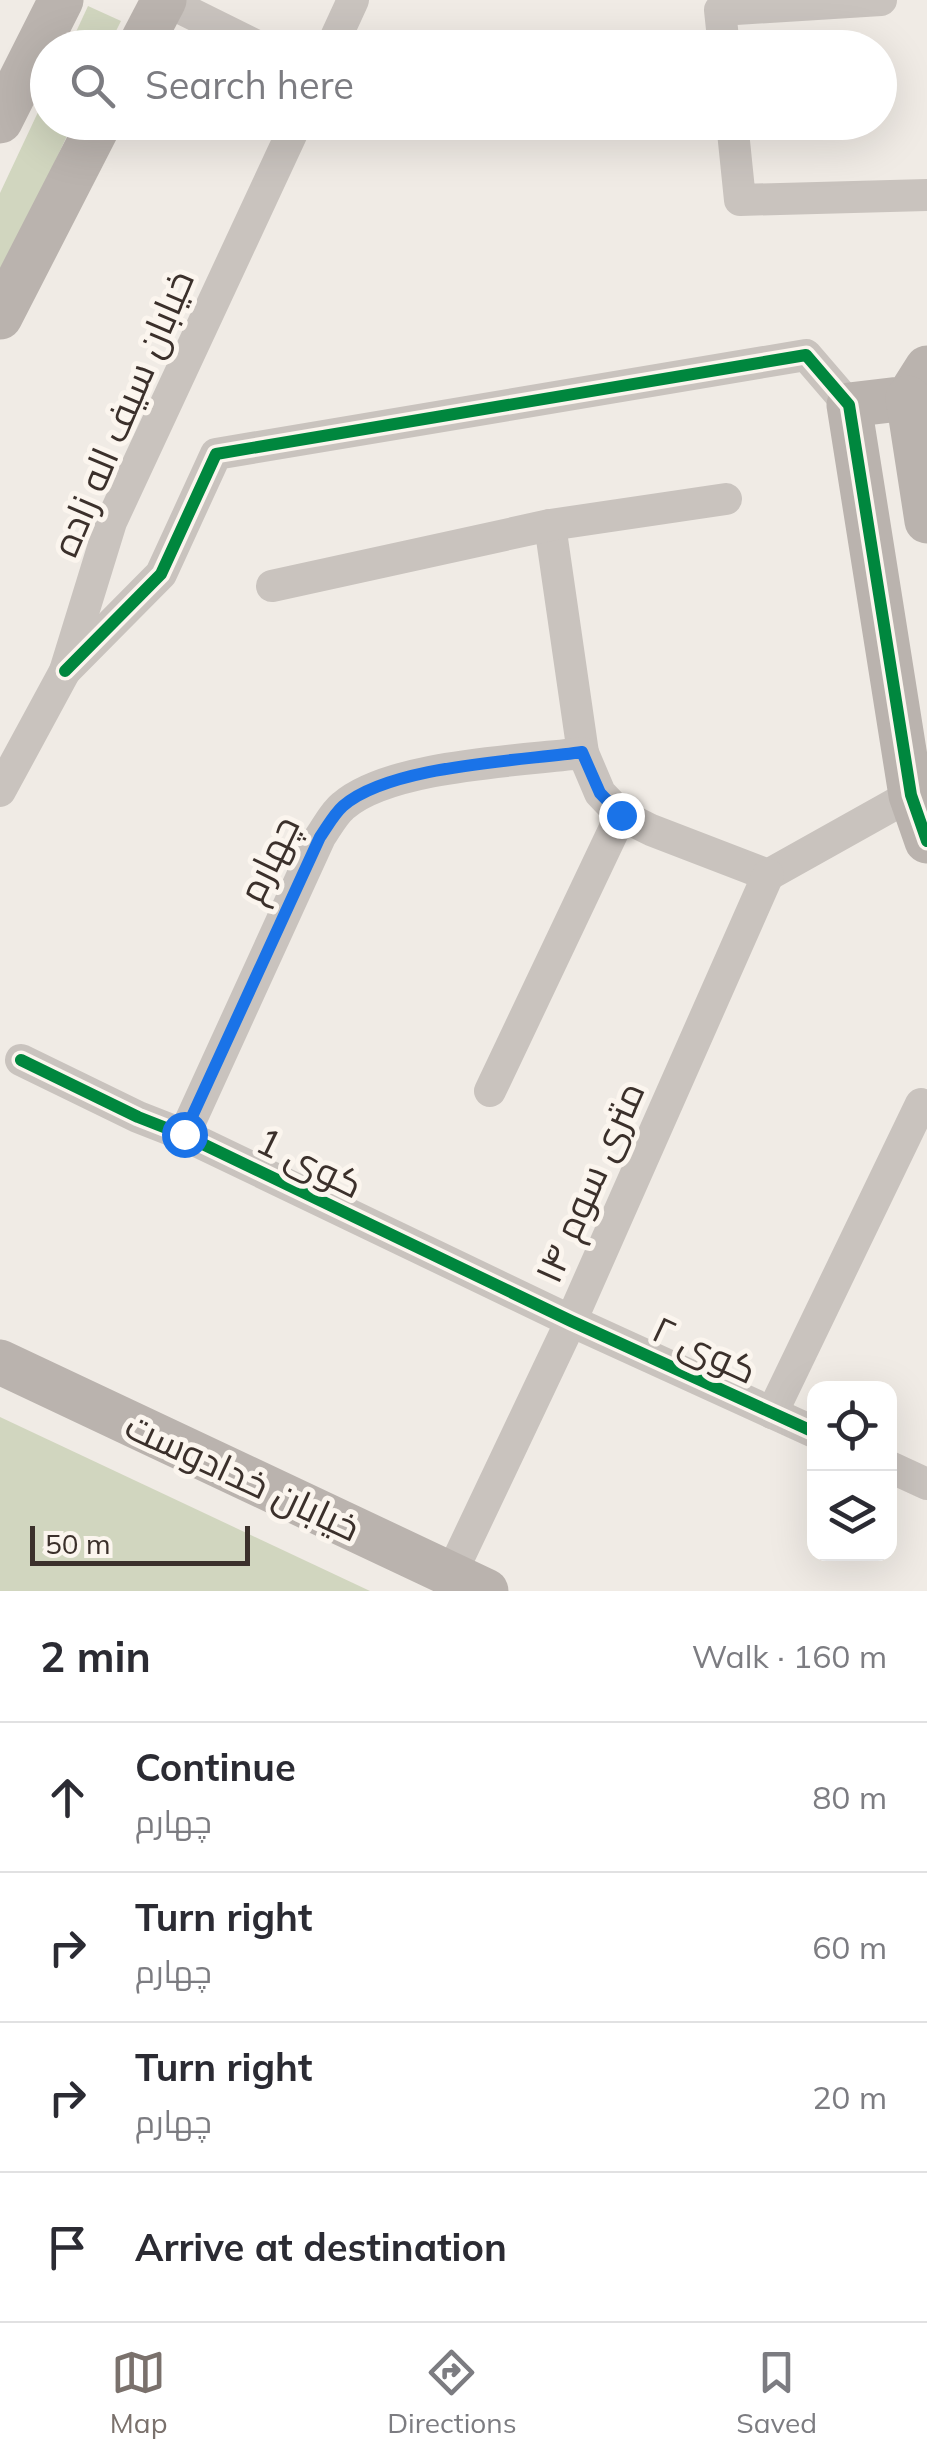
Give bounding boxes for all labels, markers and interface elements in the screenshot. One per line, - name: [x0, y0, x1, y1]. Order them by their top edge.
- search box: [30, 30, 897, 140]
- icon: search: [65, 58, 120, 113]
- text: Search here: [145, 61, 354, 109]
- street label: خیابان سیف اله زاده: [40, 263, 204, 563]
- route end: [599, 793, 645, 839]
- street label: چهارم: [226, 808, 312, 912]
- street label: ۱۴ متری سوم: [523, 1074, 657, 1291]
- route start: [162, 1112, 208, 1158]
- street label: کوی 1: [249, 1116, 371, 1208]
- street label: کوی ۲: [645, 1304, 765, 1394]
- map controls: [807, 1381, 897, 1561]
- button: locate: [807, 1381, 897, 1471]
- street label: خیابان خدادوست: [118, 1401, 368, 1551]
- button: layers: [807, 1471, 897, 1561]
- scale bar: [30, 1521, 250, 1566]
- text: 50 m: [45, 1526, 111, 1561]
- text: 2 min: [40, 1630, 151, 1683]
- text: Walk · 160 m: [692, 1636, 887, 1676]
- text: Continue: [135, 1743, 296, 1791]
- icon: ahead: [40, 1770, 95, 1825]
- text: 80 m: [812, 1777, 887, 1817]
- text: چهارم: [135, 1801, 212, 1841]
- text: Turn right: [135, 1893, 312, 1941]
- icon: right: [40, 1920, 95, 1975]
- text: 60 m: [812, 1927, 887, 1967]
- text: چهارم: [135, 1951, 212, 1991]
- text: Turn right: [135, 2043, 312, 2091]
- icon: right: [40, 2070, 95, 2125]
- text: 20 m: [812, 2077, 887, 2117]
- text: چهارم: [135, 2101, 212, 2141]
- icon: arrive: [40, 2220, 95, 2275]
- text: Arrive at destination: [135, 2223, 507, 2271]
- tab: Map: [110, 2345, 167, 2440]
- tab: Directions: [387, 2345, 517, 2440]
- tab: Saved: [736, 2345, 817, 2440]

